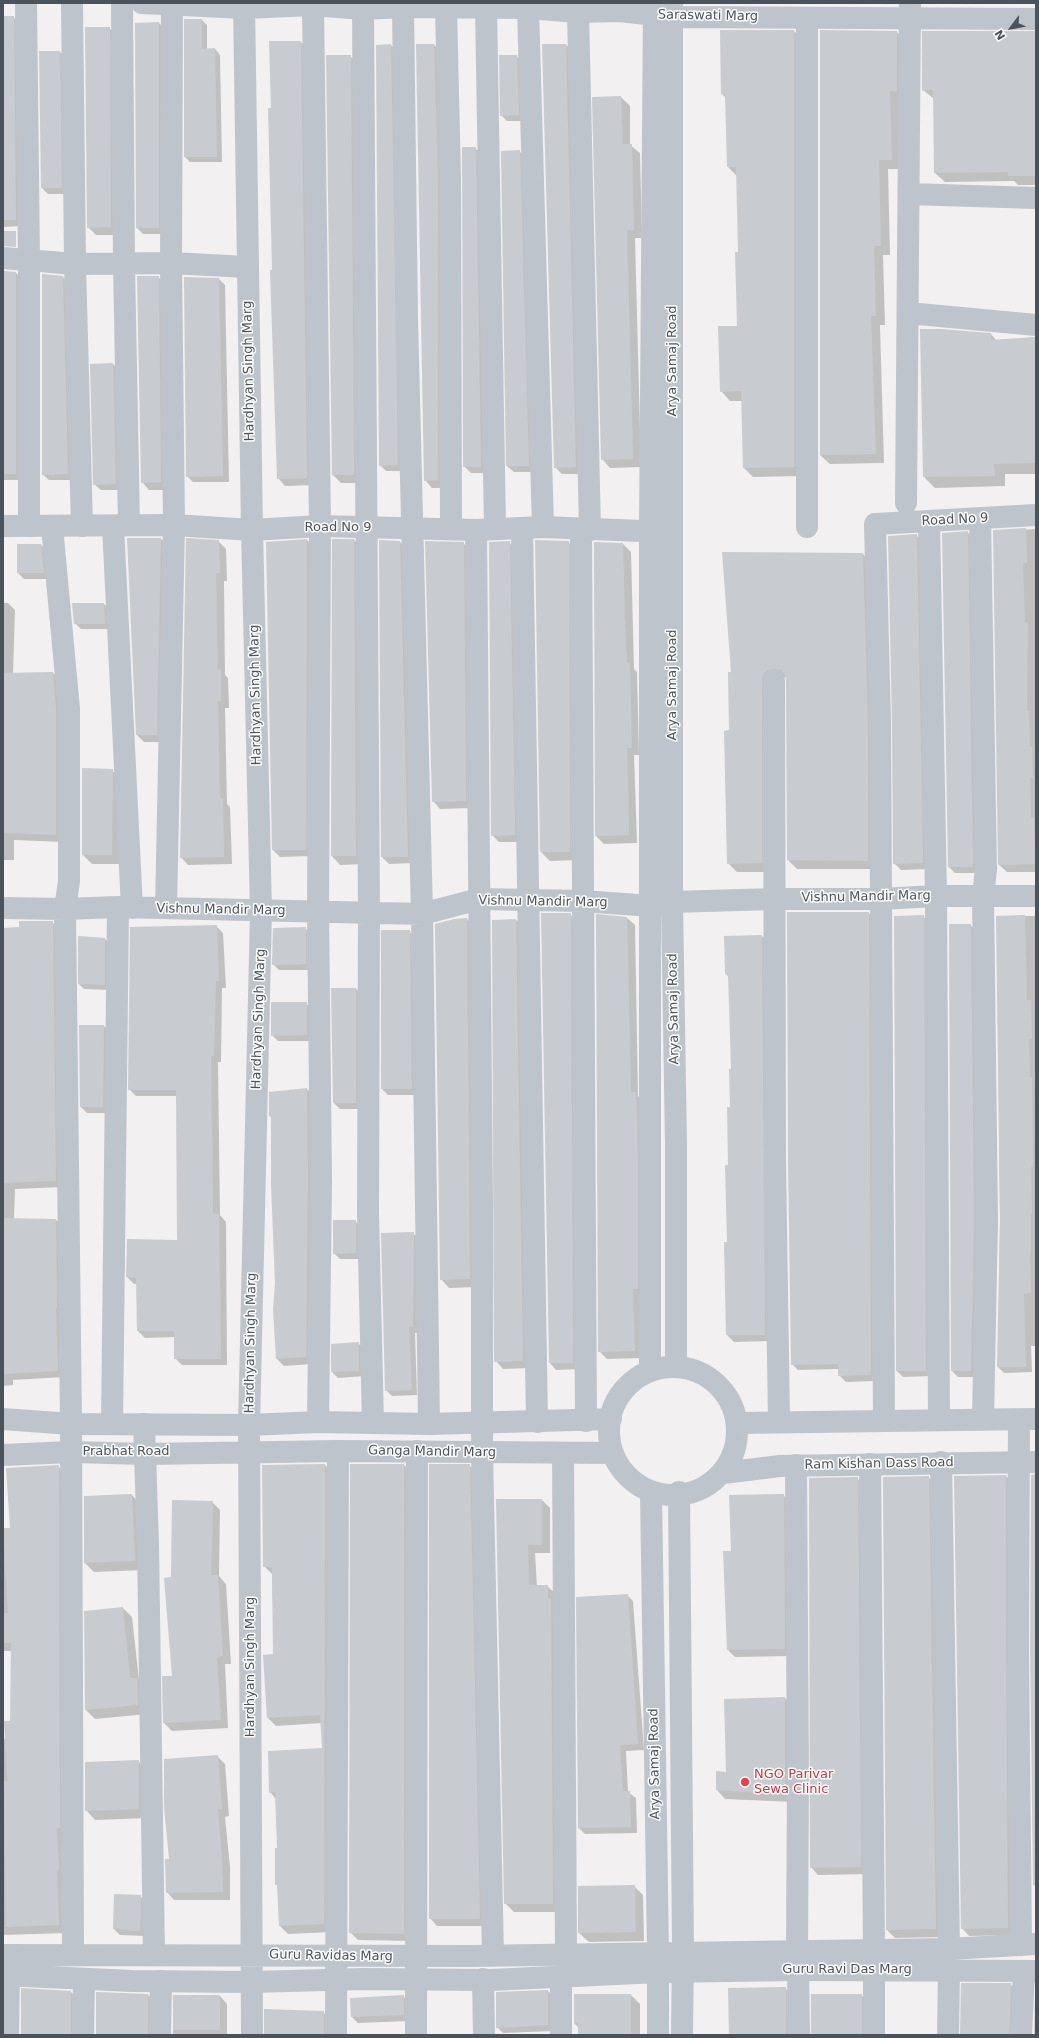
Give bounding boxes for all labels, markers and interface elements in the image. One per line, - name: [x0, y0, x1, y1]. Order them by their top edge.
- street label: Saraswati Marg: [658, 7, 758, 25]
- north arrow: [991, 8, 1031, 48]
- text: N: [992, 27, 1008, 42]
- street label: Hardhyan Singh Marg: [240, 301, 258, 441]
- street label: Arya Samaj Road: [665, 305, 681, 417]
- street label: Road No 9: [921, 510, 989, 530]
- street label: Road No 9: [305, 520, 371, 536]
- street label: Hardhyan Singh Marg: [247, 625, 265, 765]
- street label: Arya Samaj Road: [665, 629, 681, 741]
- street label: Vishnu Mandir Marg: [801, 888, 931, 906]
- street label: Vishnu Mandir Marg: [478, 893, 608, 911]
- street label: Vishnu Mandir Marg: [156, 901, 286, 919]
- street label: Hardhyan Singh Marg: [249, 948, 269, 1090]
- street label: Arya Samaj Road: [665, 953, 683, 1065]
- street label: Hardhyan Singh Marg: [242, 1273, 260, 1413]
- street label: Ganga Mandir Marg: [368, 1443, 496, 1461]
- street label: Prabhat Road: [82, 1444, 170, 1460]
- street label: Ram Kishan Dass Road: [804, 1455, 954, 1473]
- street label: Hardhyan Singh Marg: [243, 1597, 259, 1737]
- street label: Arya Samaj Road: [646, 1708, 664, 1820]
- place label: NGO Parivar Sewa Clinic: [754, 1767, 833, 1798]
- marker: NGO Parivar Sewa Clinic: [739, 1776, 751, 1788]
- street label: Guru Ravidas Marg: [269, 1947, 393, 1965]
- street label: Guru Ravi Das Marg: [782, 1962, 912, 1978]

